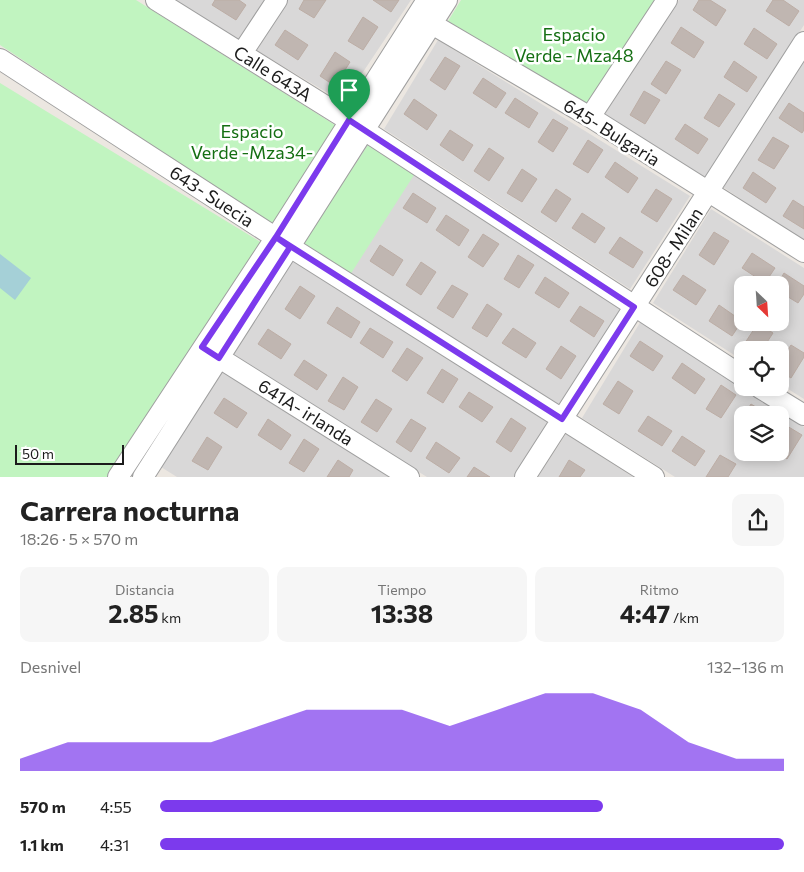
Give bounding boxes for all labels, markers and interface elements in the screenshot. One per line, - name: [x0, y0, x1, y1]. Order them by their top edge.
- park label: Espacio Verde - Mza48: [514, 23, 634, 66]
- street label: Calle 643A: [230, 40, 316, 106]
- pin: [328, 69, 370, 120]
- icon: arrive: [335, 76, 363, 104]
- street label: 645- Bulgaria: [560, 94, 664, 170]
- park label: Espacio Verde -Mza34-: [191, 120, 313, 163]
- street label: 643- Suecia: [166, 161, 258, 231]
- street label: 608- Milan: [639, 203, 707, 291]
- north arrow: [734, 276, 789, 331]
- map controls: [734, 276, 789, 461]
- button: locate: [734, 341, 789, 396]
- street label: 641A- irlanda: [254, 374, 358, 450]
- button: layers: [734, 406, 789, 461]
- scale bar: [15, 442, 124, 465]
- text: 50 m: [22, 445, 54, 462]
- text: Carrera nocturna: [20, 493, 240, 527]
- button: share: [732, 494, 784, 546]
- text: 18:26 · 5 × 570 m: [20, 529, 138, 548]
- text: Distancia: [115, 581, 174, 598]
- text: Tiempo: [378, 581, 426, 598]
- text: Ritmo: [640, 581, 679, 598]
- text: 2.85: [108, 598, 159, 628]
- text: 13:38: [371, 598, 433, 628]
- text: 4:47: [620, 598, 670, 628]
- text: km: [159, 609, 181, 626]
- text: /km: [670, 609, 699, 626]
- text: Desnivel: [20, 657, 81, 676]
- text: 132–136 m: [707, 657, 784, 676]
- text: 570 m: [20, 797, 66, 816]
- text: 4:55: [100, 797, 132, 816]
- text: 1.1 km: [20, 835, 64, 854]
- text: 4:31: [100, 835, 129, 854]

